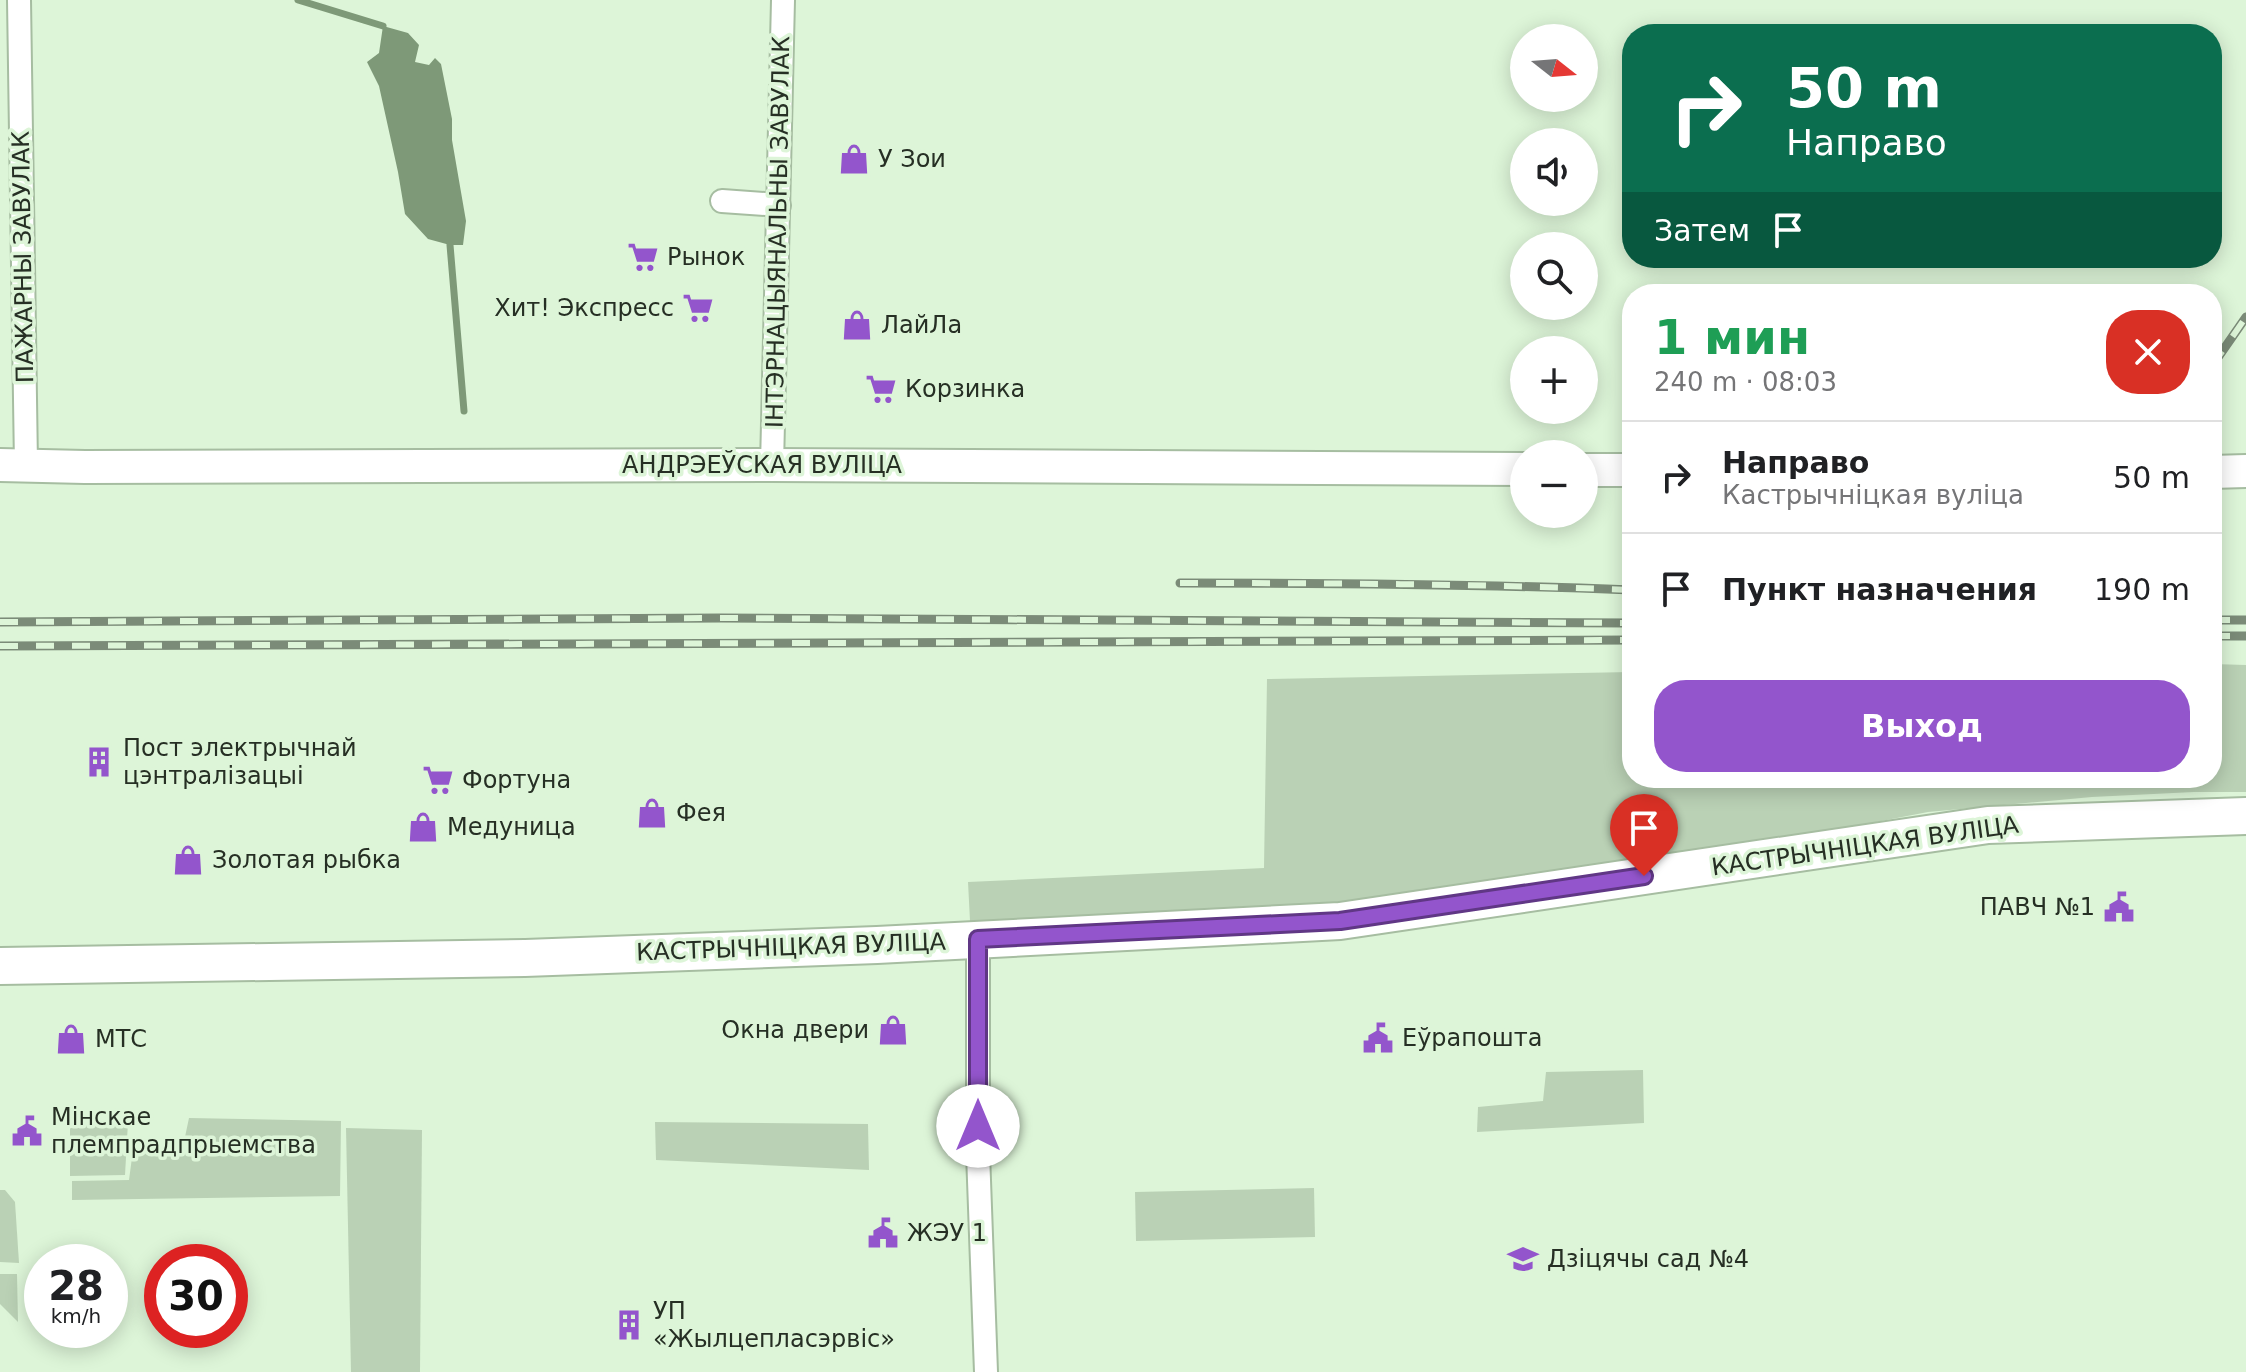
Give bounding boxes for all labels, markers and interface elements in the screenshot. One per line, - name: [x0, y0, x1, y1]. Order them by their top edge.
- north arrow: [1510, 24, 1598, 112]
- map controls: [1510, 24, 1598, 528]
- street label: ІНТЭРНАЦЫЯНАЛЬНЫ ЗАВУЛАК: [761, 36, 795, 428]
- text: 50 m: [1786, 55, 1942, 120]
- icon: right: [1654, 56, 1758, 160]
- text: Направо: [1786, 122, 1947, 163]
- button: sound: [1510, 128, 1598, 216]
- street label: ПАЖАРНЫ ЗАВУЛАК: [7, 131, 39, 383]
- shop icon: У Зои: [837, 142, 871, 176]
- place label: У Зои: [878, 145, 946, 173]
- icon: arrive: [1766, 208, 1810, 252]
- text: Затем: [1654, 213, 1750, 248]
- button: search: [1510, 232, 1598, 320]
- supermarket icon: Рынок: [626, 240, 660, 274]
- place label: Рынок: [667, 243, 745, 271]
- supermarket icon: Хит! Экспресс: [681, 291, 715, 325]
- place label: Хит! Экспресс: [494, 294, 674, 322]
- shop icon: ЛайЛа: [840, 308, 874, 342]
- text: 1 мин: [1654, 309, 1810, 365]
- button: close: [2106, 310, 2190, 394]
- place label: ЛайЛа: [881, 311, 962, 339]
- button: +: [1510, 336, 1598, 424]
- text: 240 m · 08:03: [1654, 367, 1837, 397]
- supermarket icon: Корзинка: [864, 372, 898, 406]
- place label: Корзинка: [905, 375, 1025, 403]
- button: −: [1510, 440, 1598, 528]
- text: Направо: [1722, 445, 1869, 480]
- street label: АНДРЭЕЎСКАЯ ВУЛІЦА: [622, 450, 903, 479]
- icon: right: [1654, 455, 1698, 499]
- text: 50 m: [2113, 460, 2190, 495]
- text: Кастрычніцкая вуліца: [1722, 480, 2024, 510]
- icon: arrive: [1654, 567, 1698, 611]
- text: Пункт назначения: [1722, 572, 2037, 607]
- text: 190 m: [2094, 572, 2190, 607]
- button: Выход: [1654, 680, 2190, 772]
- place label: Пост электрычнай цэнтралізацыі: [123, 734, 357, 790]
- building icon: Пост электрычнай цэнтралізацыі: [82, 745, 116, 779]
- supermarket icon: Фортуна: [421, 763, 455, 797]
- place label: Фортуна: [462, 766, 571, 794]
- pin: [1610, 794, 1678, 876]
- shop icon: Фея: [635, 796, 669, 830]
- place label: Фея: [676, 799, 726, 827]
- icon: arrive: [1622, 806, 1666, 850]
- shop icon: Медуница: [406, 810, 440, 844]
- street label: КАСТРЫЧНІЦКАЯ ВУЛІЦА: [1710, 811, 2021, 881]
- place label: Медуница: [447, 813, 576, 841]
- shop icon: Золотая рыбка: [171, 843, 205, 877]
- place label: Золотая рыбка: [212, 846, 401, 874]
- public building icon: ПАВЧ №1: [2102, 890, 2136, 924]
- place label: ПАВЧ №1: [1980, 893, 2095, 921]
- street label: КАСТРЫЧНІЦКАЯ ВУЛІЦА: [636, 928, 947, 966]
- shop icon: Окна двери: [876, 1013, 910, 1047]
- place label: Окна двери: [721, 1016, 869, 1044]
- public building icon: Еўрапошта: [1361, 1021, 1395, 1055]
- shop icon: МТС: [54, 1022, 88, 1056]
- place label: Еўрапошта: [1402, 1024, 1542, 1052]
- place label: МТС: [95, 1025, 147, 1053]
- position arrow: [936, 1084, 1020, 1168]
- place label: Мінскае племпрадпрыемства: [51, 1103, 316, 1159]
- public building icon: Мінскае племпрадпрыемства: [10, 1114, 44, 1148]
- public building icon: ЖЭУ 1: [866, 1216, 900, 1250]
- place label: ЖЭУ 1: [907, 1219, 987, 1247]
- school or university icon: Дзіцячы сад №4: [1506, 1242, 1540, 1276]
- speed limit sign: 30: [144, 1244, 248, 1348]
- place label: Дзіцячы сад №4: [1547, 1245, 1749, 1273]
- text: 28: [48, 1263, 104, 1309]
- place label: УП «Жылцепласэрвіс»: [653, 1297, 895, 1353]
- text: km/h: [51, 1304, 101, 1328]
- building icon: УП «Жылцепласэрвіс»: [612, 1308, 646, 1342]

